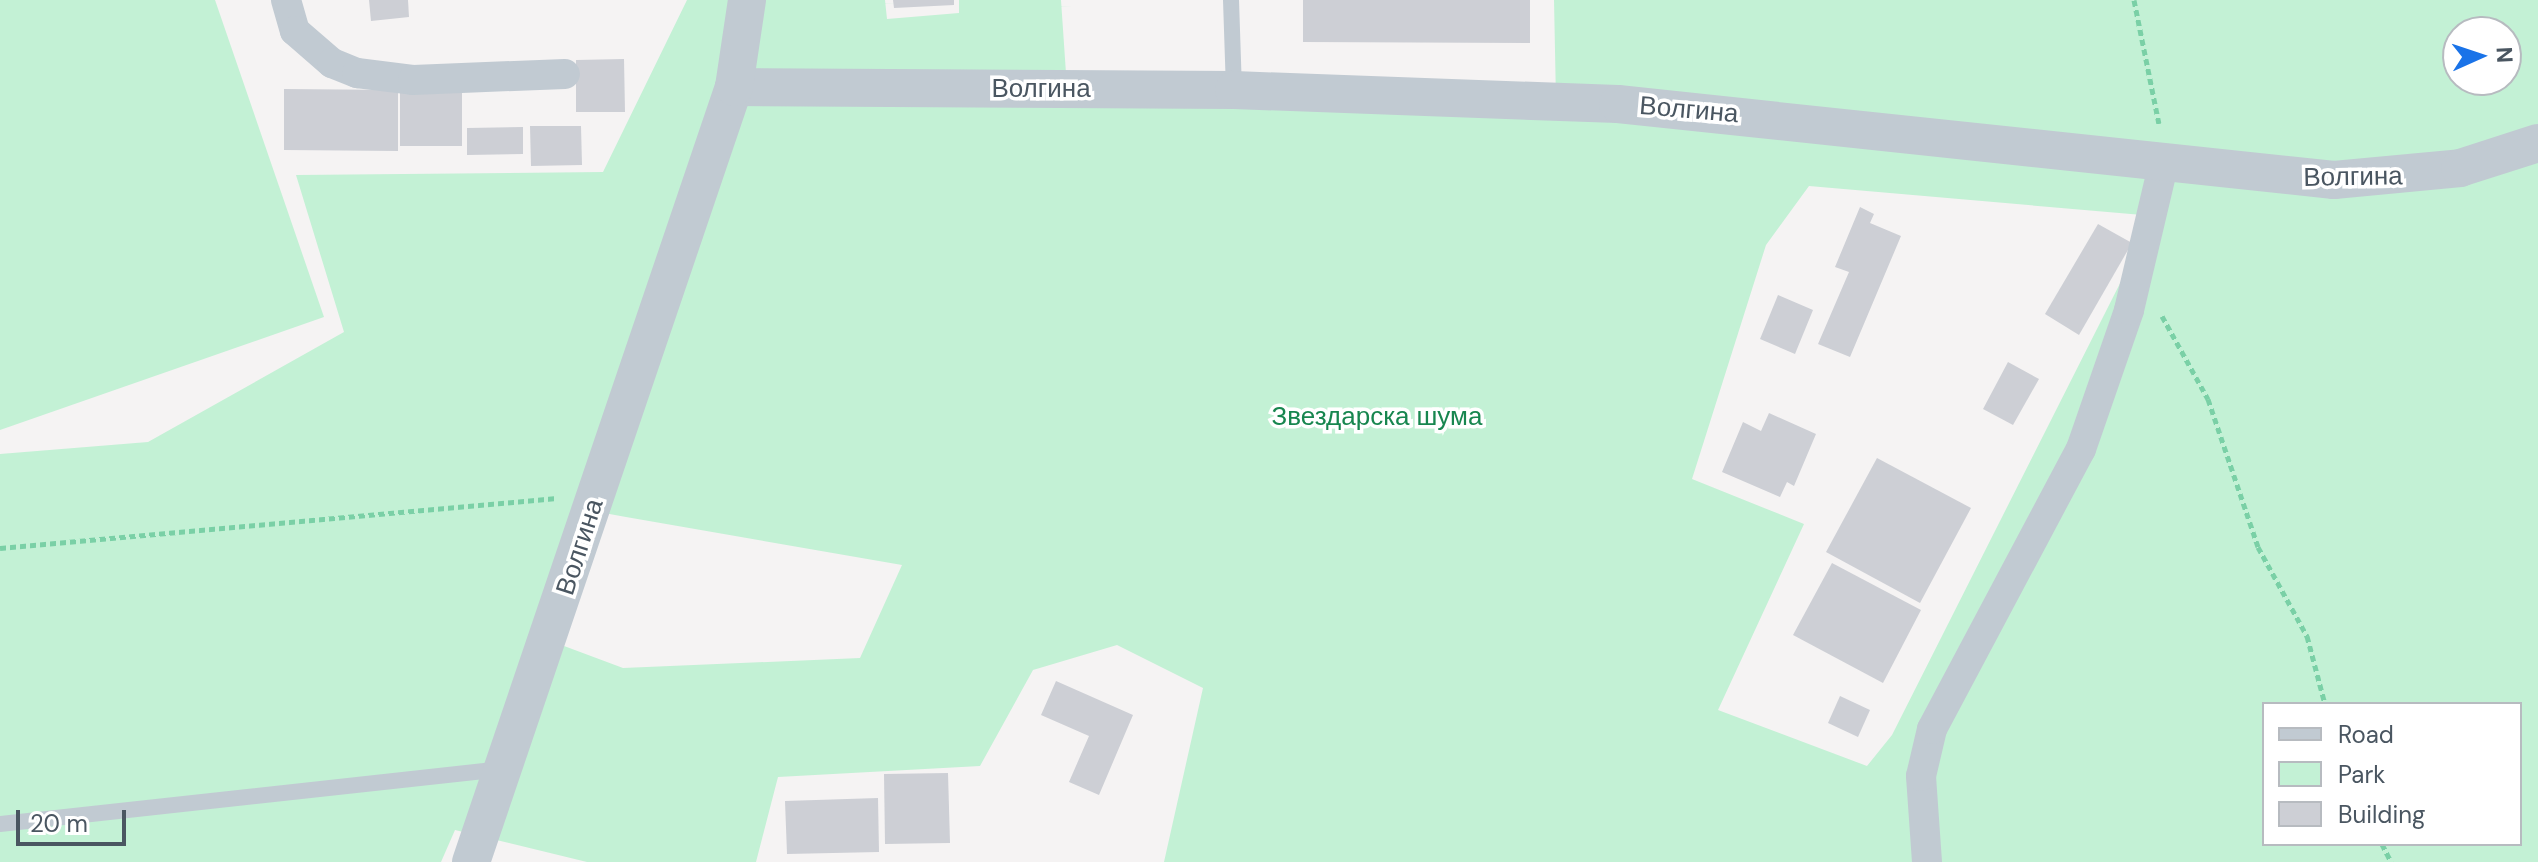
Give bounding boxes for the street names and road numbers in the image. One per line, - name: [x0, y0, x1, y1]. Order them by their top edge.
- street label: Волгина: [991, 73, 1091, 105]
- street label: Волгина: [1638, 90, 1740, 130]
- street label: Волгина: [2303, 161, 2403, 193]
- street label: Волгина: [550, 495, 610, 599]

